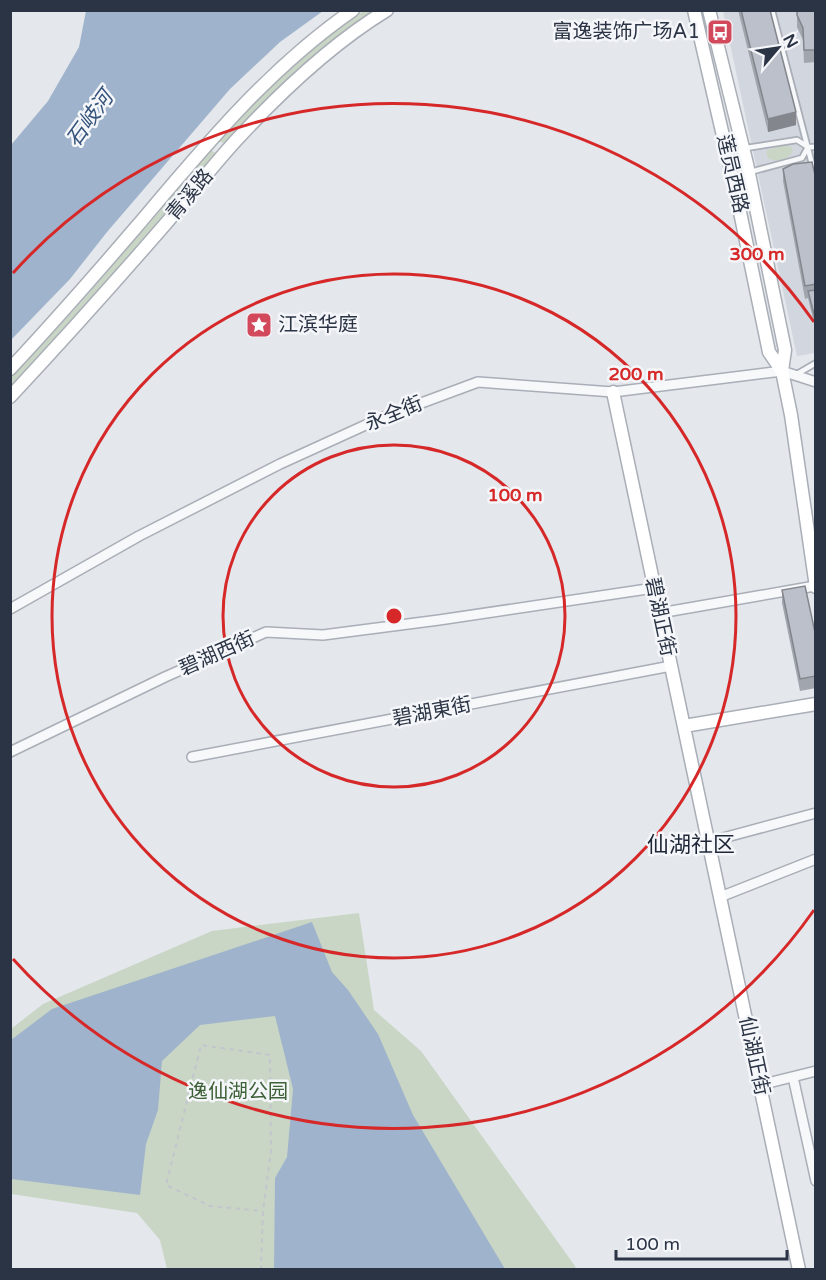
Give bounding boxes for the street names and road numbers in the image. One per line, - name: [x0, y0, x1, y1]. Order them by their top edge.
- street label: 莲员西路: [711, 132, 753, 216]
- street label: 青溪路: [162, 164, 218, 226]
- street label: 永全街: [362, 392, 426, 436]
- street label: 碧湖正街: [640, 575, 680, 659]
- street label: 碧湖西街: [176, 627, 258, 681]
- street label: 碧湖東街: [390, 693, 474, 731]
- street label: 仙湖正街: [734, 1014, 774, 1098]

